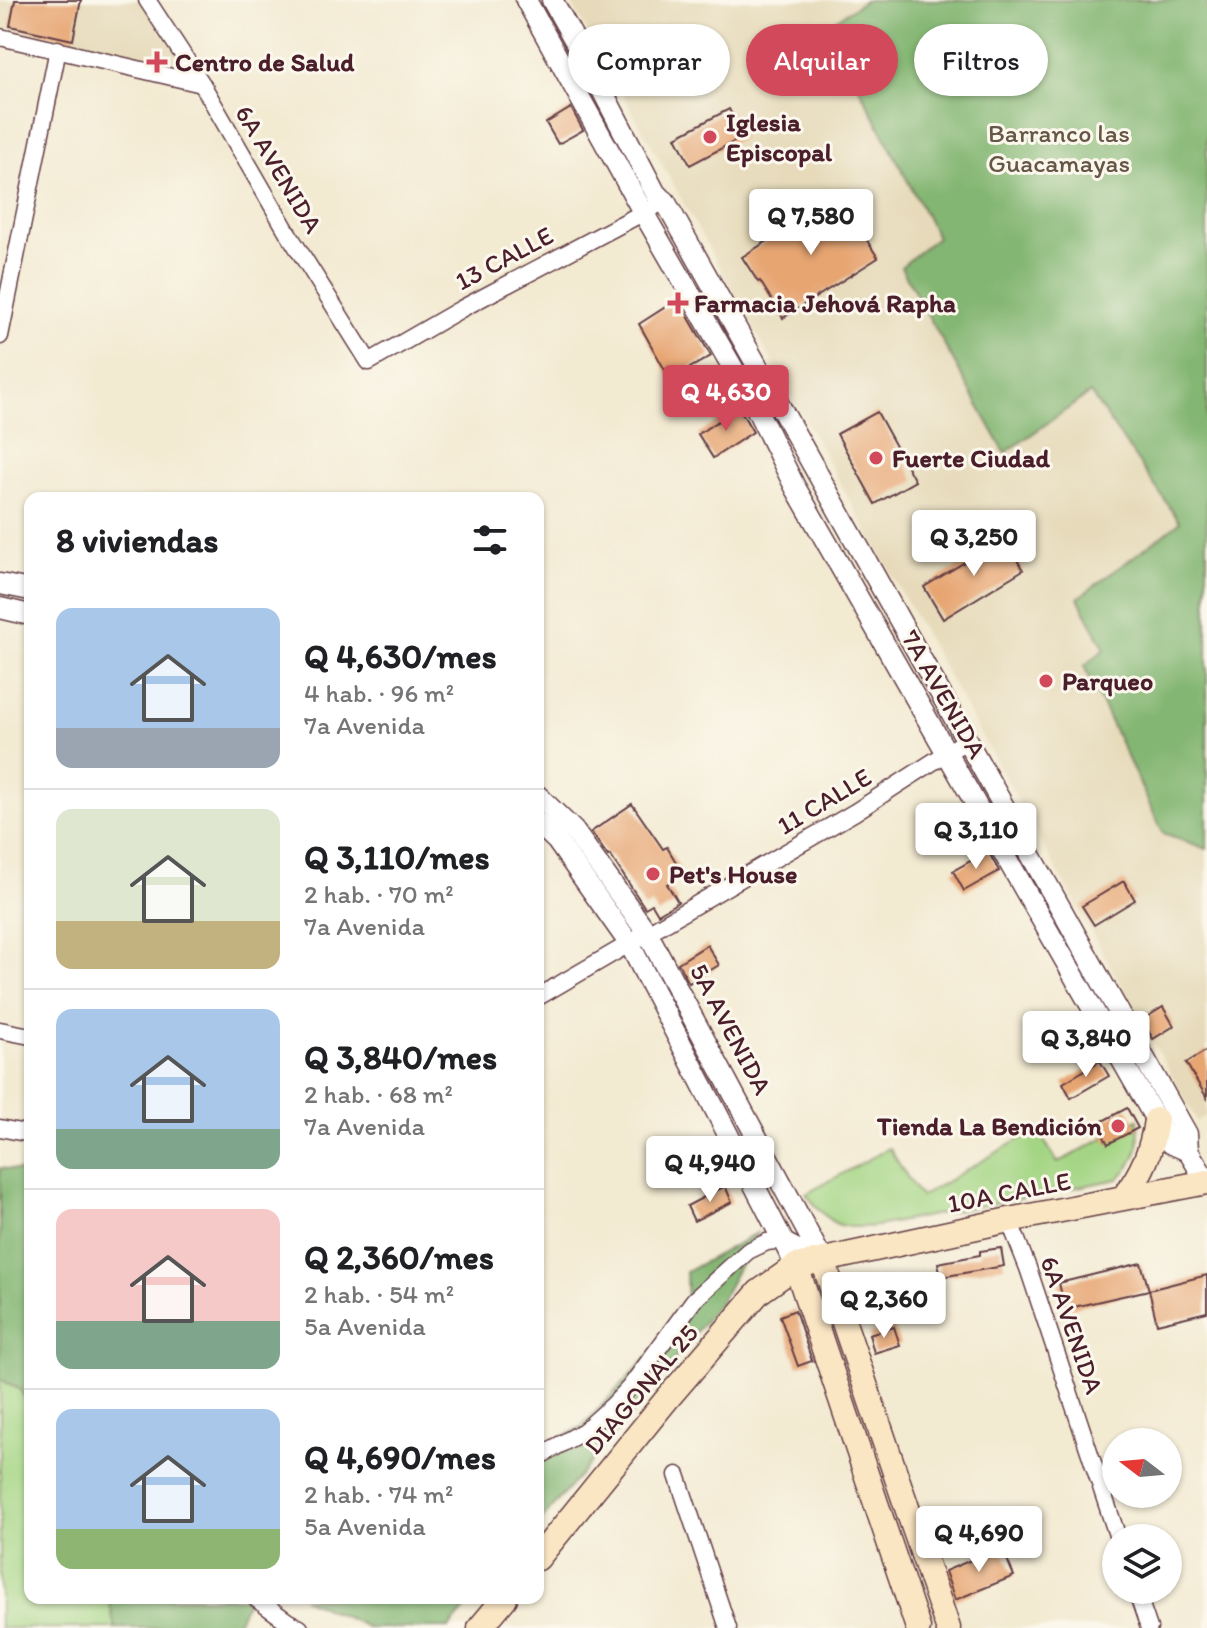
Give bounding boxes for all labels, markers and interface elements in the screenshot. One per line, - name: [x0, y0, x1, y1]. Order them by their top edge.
- chip: Comprar: [568, 24, 730, 96]
- chip: Alquilar: [746, 24, 898, 96]
- chip: Filtros: [914, 24, 1048, 96]
- place label: Centro de Salud: [175, 46, 355, 78]
- marker: Centro de Salud: [146, 51, 168, 73]
- street label: 6A AVENIDA: [228, 99, 330, 239]
- place label: Iglesia Episcopal: [726, 106, 833, 168]
- park label: Barranco las Guacamayas: [988, 117, 1130, 179]
- marker: Iglesia Episcopal: [701, 128, 719, 146]
- pin: Q 7,580: [737, 189, 885, 257]
- text: Q 7,580: [767, 199, 855, 231]
- street label: 13 CALLE: [450, 219, 558, 297]
- place label: Farmacia Jehová Rapha: [694, 287, 956, 319]
- marker: Farmacia Jehová Rapha: [669, 294, 687, 312]
- pin: Q 4,630: [652, 365, 800, 433]
- text: Q 4,630: [681, 375, 771, 407]
- place label: Fuerte Ciudad: [892, 442, 1050, 474]
- marker: Fuerte Ciudad: [867, 449, 885, 467]
- pin: Q 3,250: [900, 510, 1048, 578]
- icon: filters: [468, 518, 512, 562]
- text: 8 viviendas: [56, 520, 218, 561]
- text: Q 3,250: [930, 520, 1018, 552]
- street label: 7A AVENIDA: [894, 624, 994, 764]
- text: Q 4,630/mes: [304, 636, 497, 677]
- icon: home: [120, 640, 216, 736]
- place label: Parqueo: [1062, 665, 1153, 697]
- marker: Parqueo: [1037, 672, 1055, 690]
- text: 4 hab. · 96 m²: [304, 677, 454, 709]
- text: 7a Avenida: [304, 709, 425, 741]
- street label: 11 CALLE: [771, 760, 877, 842]
- pin: Q 3,110: [902, 803, 1050, 871]
- text: Q 3,110: [933, 813, 1019, 845]
- text: Q 3,110/mes: [304, 837, 490, 878]
- icon: home: [120, 841, 216, 937]
- place label: Pet's House: [669, 858, 797, 890]
- marker: Pet's House: [644, 865, 662, 883]
- text: 2 hab. · 70 m²: [304, 878, 454, 910]
- text: 7a Avenida: [304, 910, 425, 942]
- street label: 5A AVENIDA: [683, 958, 779, 1100]
- pin: Q 3,840: [1012, 1011, 1160, 1079]
- text: Q 3,840: [1041, 1021, 1131, 1053]
- text: Q 3,840/mes: [304, 1037, 497, 1078]
- icon: home: [120, 1041, 216, 1137]
- text: 2 hab. · 68 m²: [304, 1078, 453, 1110]
- text: 7a Avenida: [304, 1110, 425, 1142]
- place label: Tienda La Bendición: [876, 1110, 1102, 1142]
- marker: Tienda La Bendición: [1109, 1117, 1127, 1135]
- pin: Q 4,940: [636, 1136, 784, 1204]
- text: Q 4,940: [664, 1146, 756, 1178]
- street label: 10A CALLE: [945, 1164, 1073, 1220]
- text: Q 2,360/mes: [304, 1237, 494, 1278]
- icon: home: [120, 1241, 216, 1337]
- street label: 6A AVENIDA: [1033, 1252, 1111, 1398]
- pin: Q 2,360: [810, 1272, 958, 1340]
- text: 2 hab. · 54 m²: [304, 1278, 454, 1310]
- text: Q 2,360: [840, 1282, 928, 1314]
- text: 5a Avenida: [304, 1310, 426, 1342]
- street label: DIAGONAL 25: [577, 1317, 705, 1461]
- north arrow: [1102, 1428, 1182, 1508]
- map controls: [1102, 1428, 1182, 1604]
- text: Q 4,690/mes: [304, 1437, 496, 1478]
- icon: home: [120, 1441, 216, 1537]
- text: 2 hab. · 74 m²: [304, 1478, 453, 1510]
- pin: Q 4,690: [905, 1506, 1053, 1574]
- text: 5a Avenida: [304, 1510, 426, 1542]
- text: Q 4,690: [934, 1516, 1024, 1548]
- button: layers: [1102, 1524, 1182, 1604]

